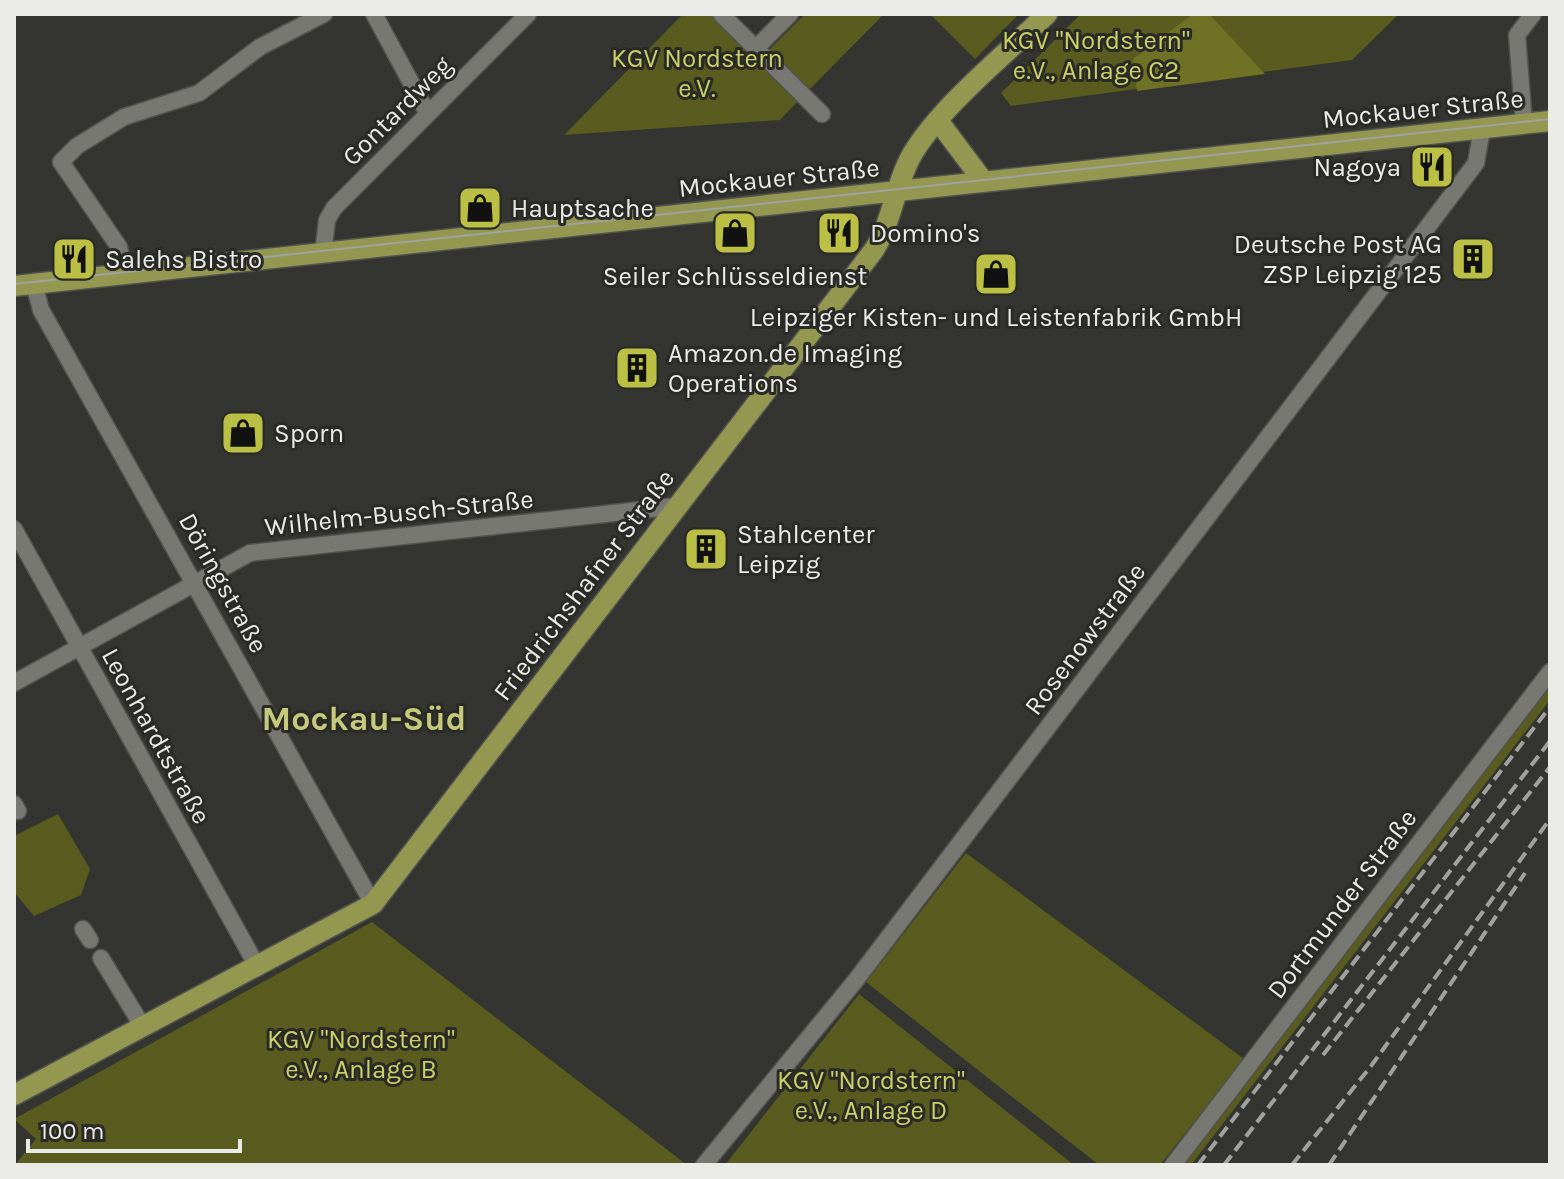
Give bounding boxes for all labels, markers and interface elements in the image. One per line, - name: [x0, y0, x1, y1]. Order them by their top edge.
- park label: KGV "Nordstern" e.V., Anlage C2: [1002, 25, 1190, 86]
- park label: KGV Nordstern e.V.: [611, 43, 783, 104]
- street label: Gontardweg: [336, 49, 459, 172]
- street label: Mockauer Straße: [1321, 83, 1525, 135]
- restaurant icon: Nagoya: [1408, 143, 1456, 191]
- street label: Mockauer Straße: [677, 152, 881, 204]
- place label: Nagoya: [1314, 152, 1401, 183]
- shop icon: Hauptsache: [456, 184, 504, 232]
- place label: Hauptsache: [511, 193, 654, 224]
- shop icon: Seiler Schlüsseldienst: [711, 209, 759, 257]
- restaurant icon: Domino's: [815, 209, 863, 257]
- place label: Domino's: [870, 218, 981, 249]
- place label: Deutsche Post AG ZSP Leipzig 125: [1234, 229, 1442, 290]
- restaurant icon: Salehs Bistro: [50, 235, 98, 283]
- building icon: Deutsche Post AG ZSP Leipzig 125: [1449, 235, 1497, 283]
- place label: Salehs Bistro: [105, 244, 262, 275]
- shop icon: Leipziger Kisten- und Leistenfabrik GmbH: [972, 250, 1020, 298]
- place label: Seiler Schlüsseldienst: [603, 261, 867, 292]
- place label: Leipziger Kisten- und Leistenfabrik GmbH: [750, 302, 1242, 333]
- place label: Amazon.de Imaging Operations: [668, 338, 902, 399]
- building icon: Amazon.de Imaging Operations: [613, 344, 661, 392]
- shop icon: Sporn: [219, 409, 267, 457]
- place label: Sporn: [274, 418, 344, 449]
- street label: Friedrichshafner Straße: [487, 463, 681, 707]
- street label: Wilhelm-Busch-Straße: [263, 483, 535, 543]
- street label: Döringstraße: [172, 508, 274, 658]
- place label: Stahlcenter Leipzig: [737, 519, 875, 580]
- building icon: Stahlcenter Leipzig: [682, 525, 730, 573]
- street label: Rosenowstraße: [1018, 557, 1152, 721]
- street label: Leonhardtstraße: [95, 643, 217, 829]
- district label: Mockau-Süd: [262, 699, 466, 739]
- street label: Dortmunder Straße: [1261, 803, 1423, 1005]
- park label: KGV "Nordstern" e.V., Anlage B: [267, 1024, 455, 1085]
- park label: KGV "Nordstern" e.V., Anlage D: [777, 1065, 965, 1126]
- scale bar: [28, 1103, 240, 1153]
- text: 100 m: [40, 1117, 105, 1145]

